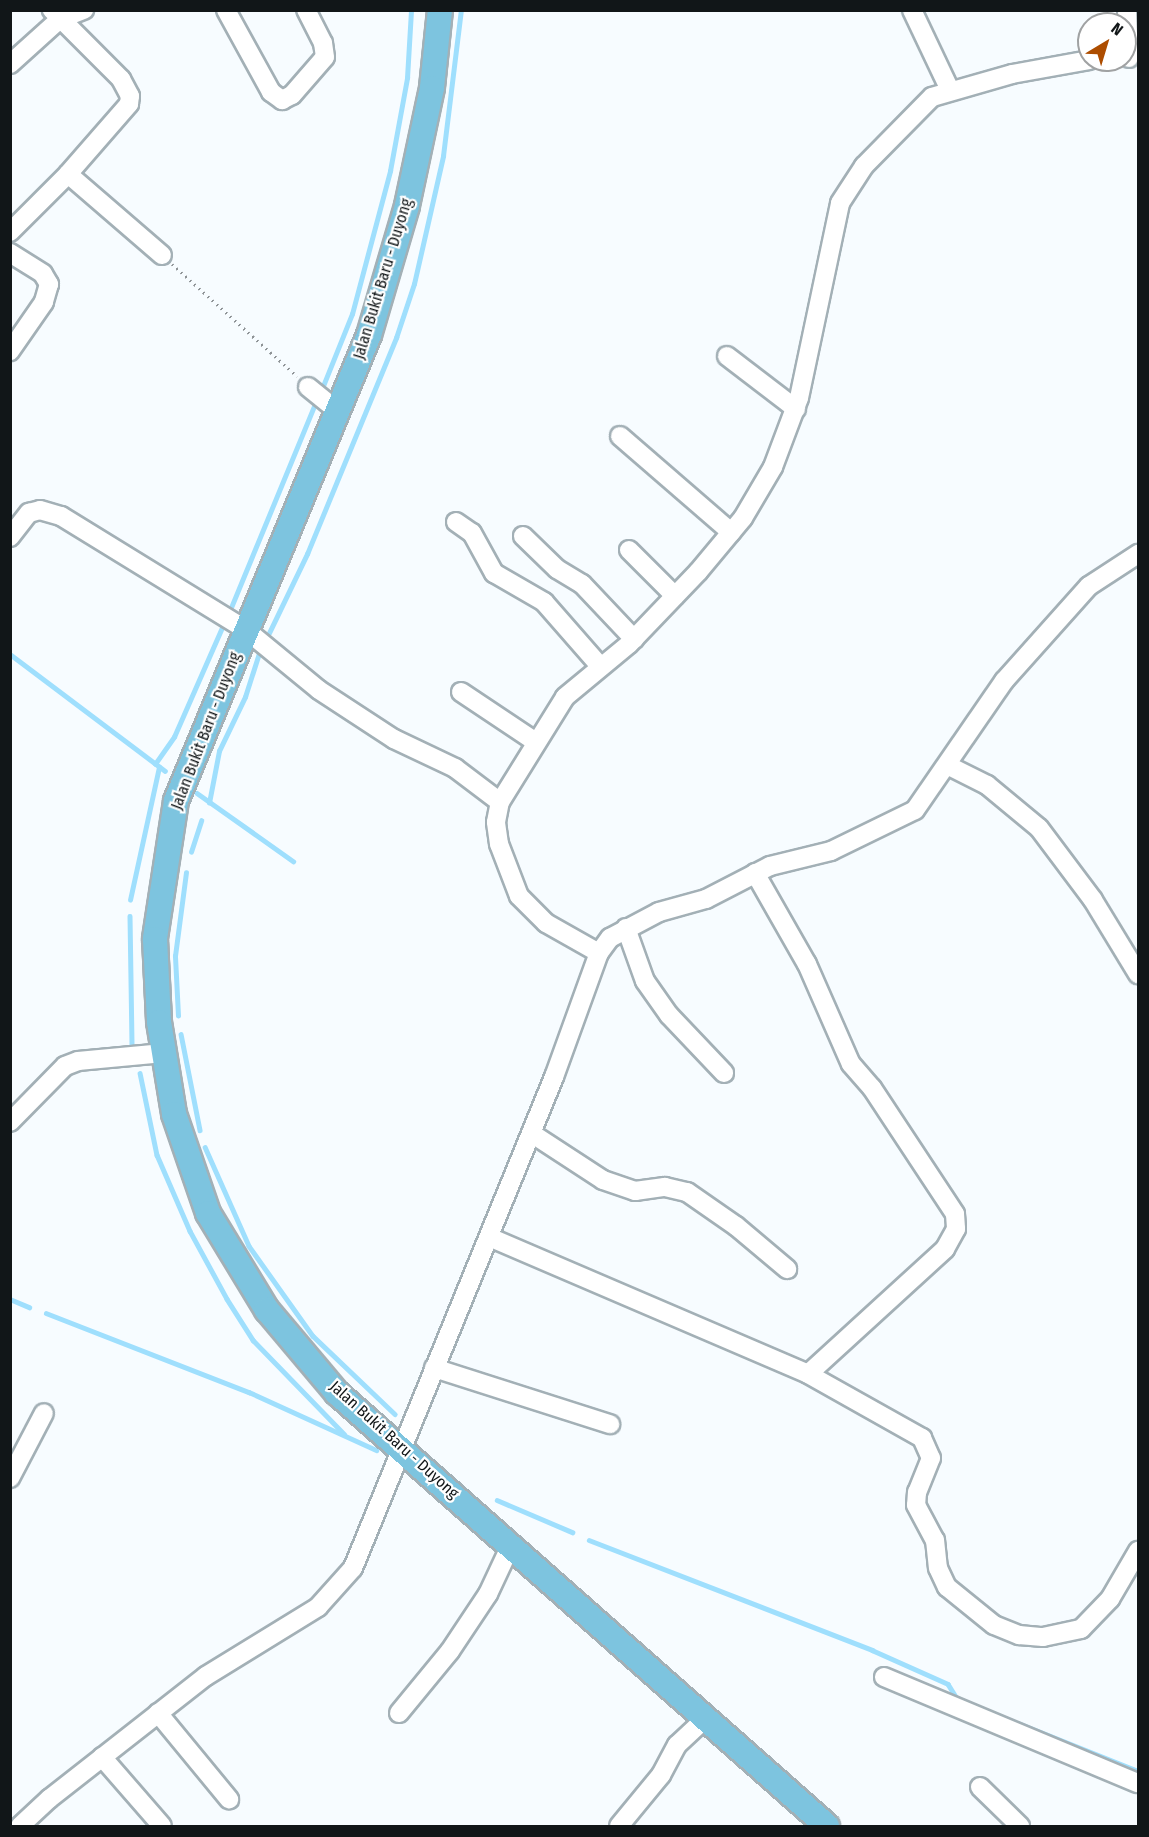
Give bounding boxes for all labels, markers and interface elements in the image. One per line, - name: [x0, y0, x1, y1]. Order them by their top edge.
- north arrow: [1077, 12, 1137, 72]
- text: N: [1108, 19, 1127, 39]
- street label: Jalan Bukit Baru - Duyong: [349, 196, 417, 362]
- street label: Jalan Bukit Baru - Duyong: [167, 650, 245, 812]
- street label: Jalan Bukit Baru - Duyong: [326, 1377, 462, 1503]

